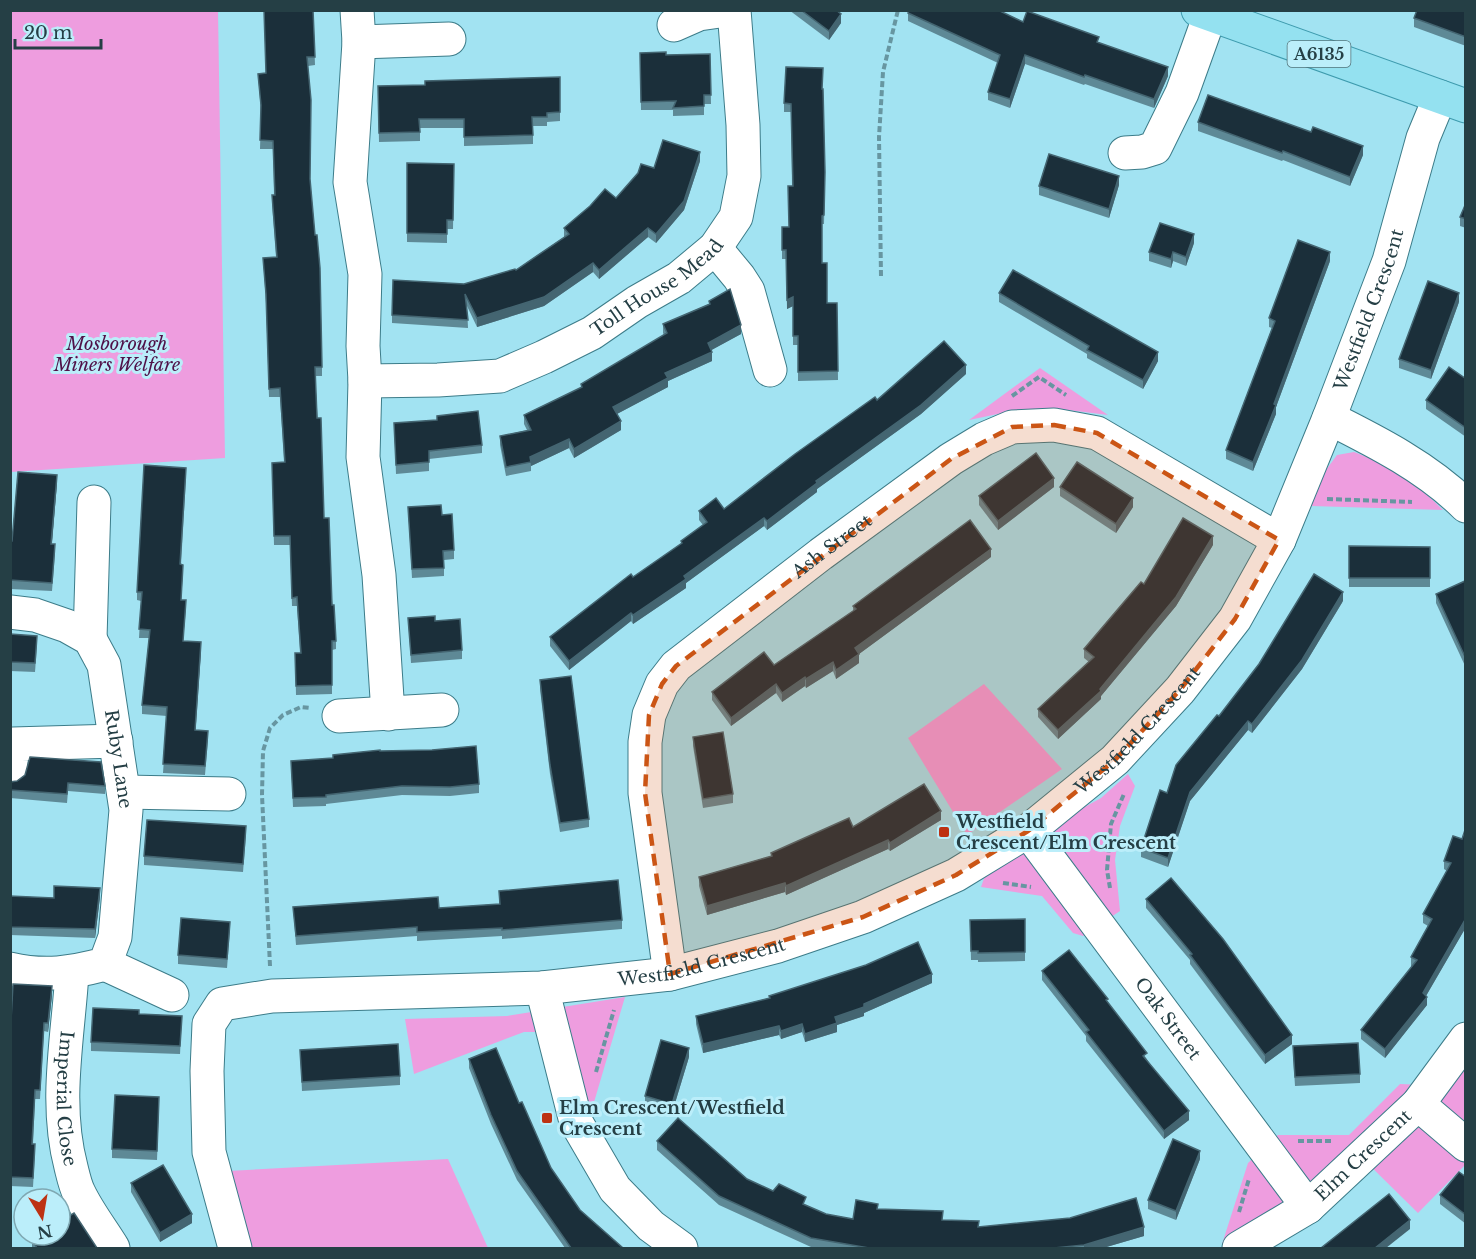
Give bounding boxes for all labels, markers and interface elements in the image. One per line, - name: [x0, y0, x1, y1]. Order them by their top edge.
- scale bar: [15, 12, 100, 50]
- text: 20 m: [24, 22, 72, 44]
- road number: A6135: [1288, 41, 1350, 67]
- street label: Westfield Crescent: [1329, 226, 1408, 395]
- street label: Toll House Mead: [587, 236, 728, 341]
- park label: Mosborough Miners Welfare: [53, 333, 180, 376]
- street label: Ash Street: [787, 509, 876, 584]
- street label: Westfield Crescent: [1070, 662, 1205, 800]
- street label: Ruby Lane: [100, 708, 137, 810]
- place label: Westfield Crescent/Elm Crescent: [955, 811, 1176, 854]
- marker: Westfield Crescent/Elm Crescent: [937, 825, 951, 839]
- street label: Westfield Crescent: [616, 933, 788, 991]
- street label: Oak Street: [1130, 973, 1206, 1064]
- street label: Imperial Close: [52, 1030, 81, 1168]
- place label: Elm Crescent/Westfield Crescent: [559, 1097, 785, 1140]
- street label: Elm Crescent: [1311, 1105, 1416, 1206]
- marker: Elm Crescent/Westfield Crescent: [540, 1111, 554, 1125]
- north arrow: [12, 1187, 72, 1247]
- text: N: [36, 1220, 54, 1243]

